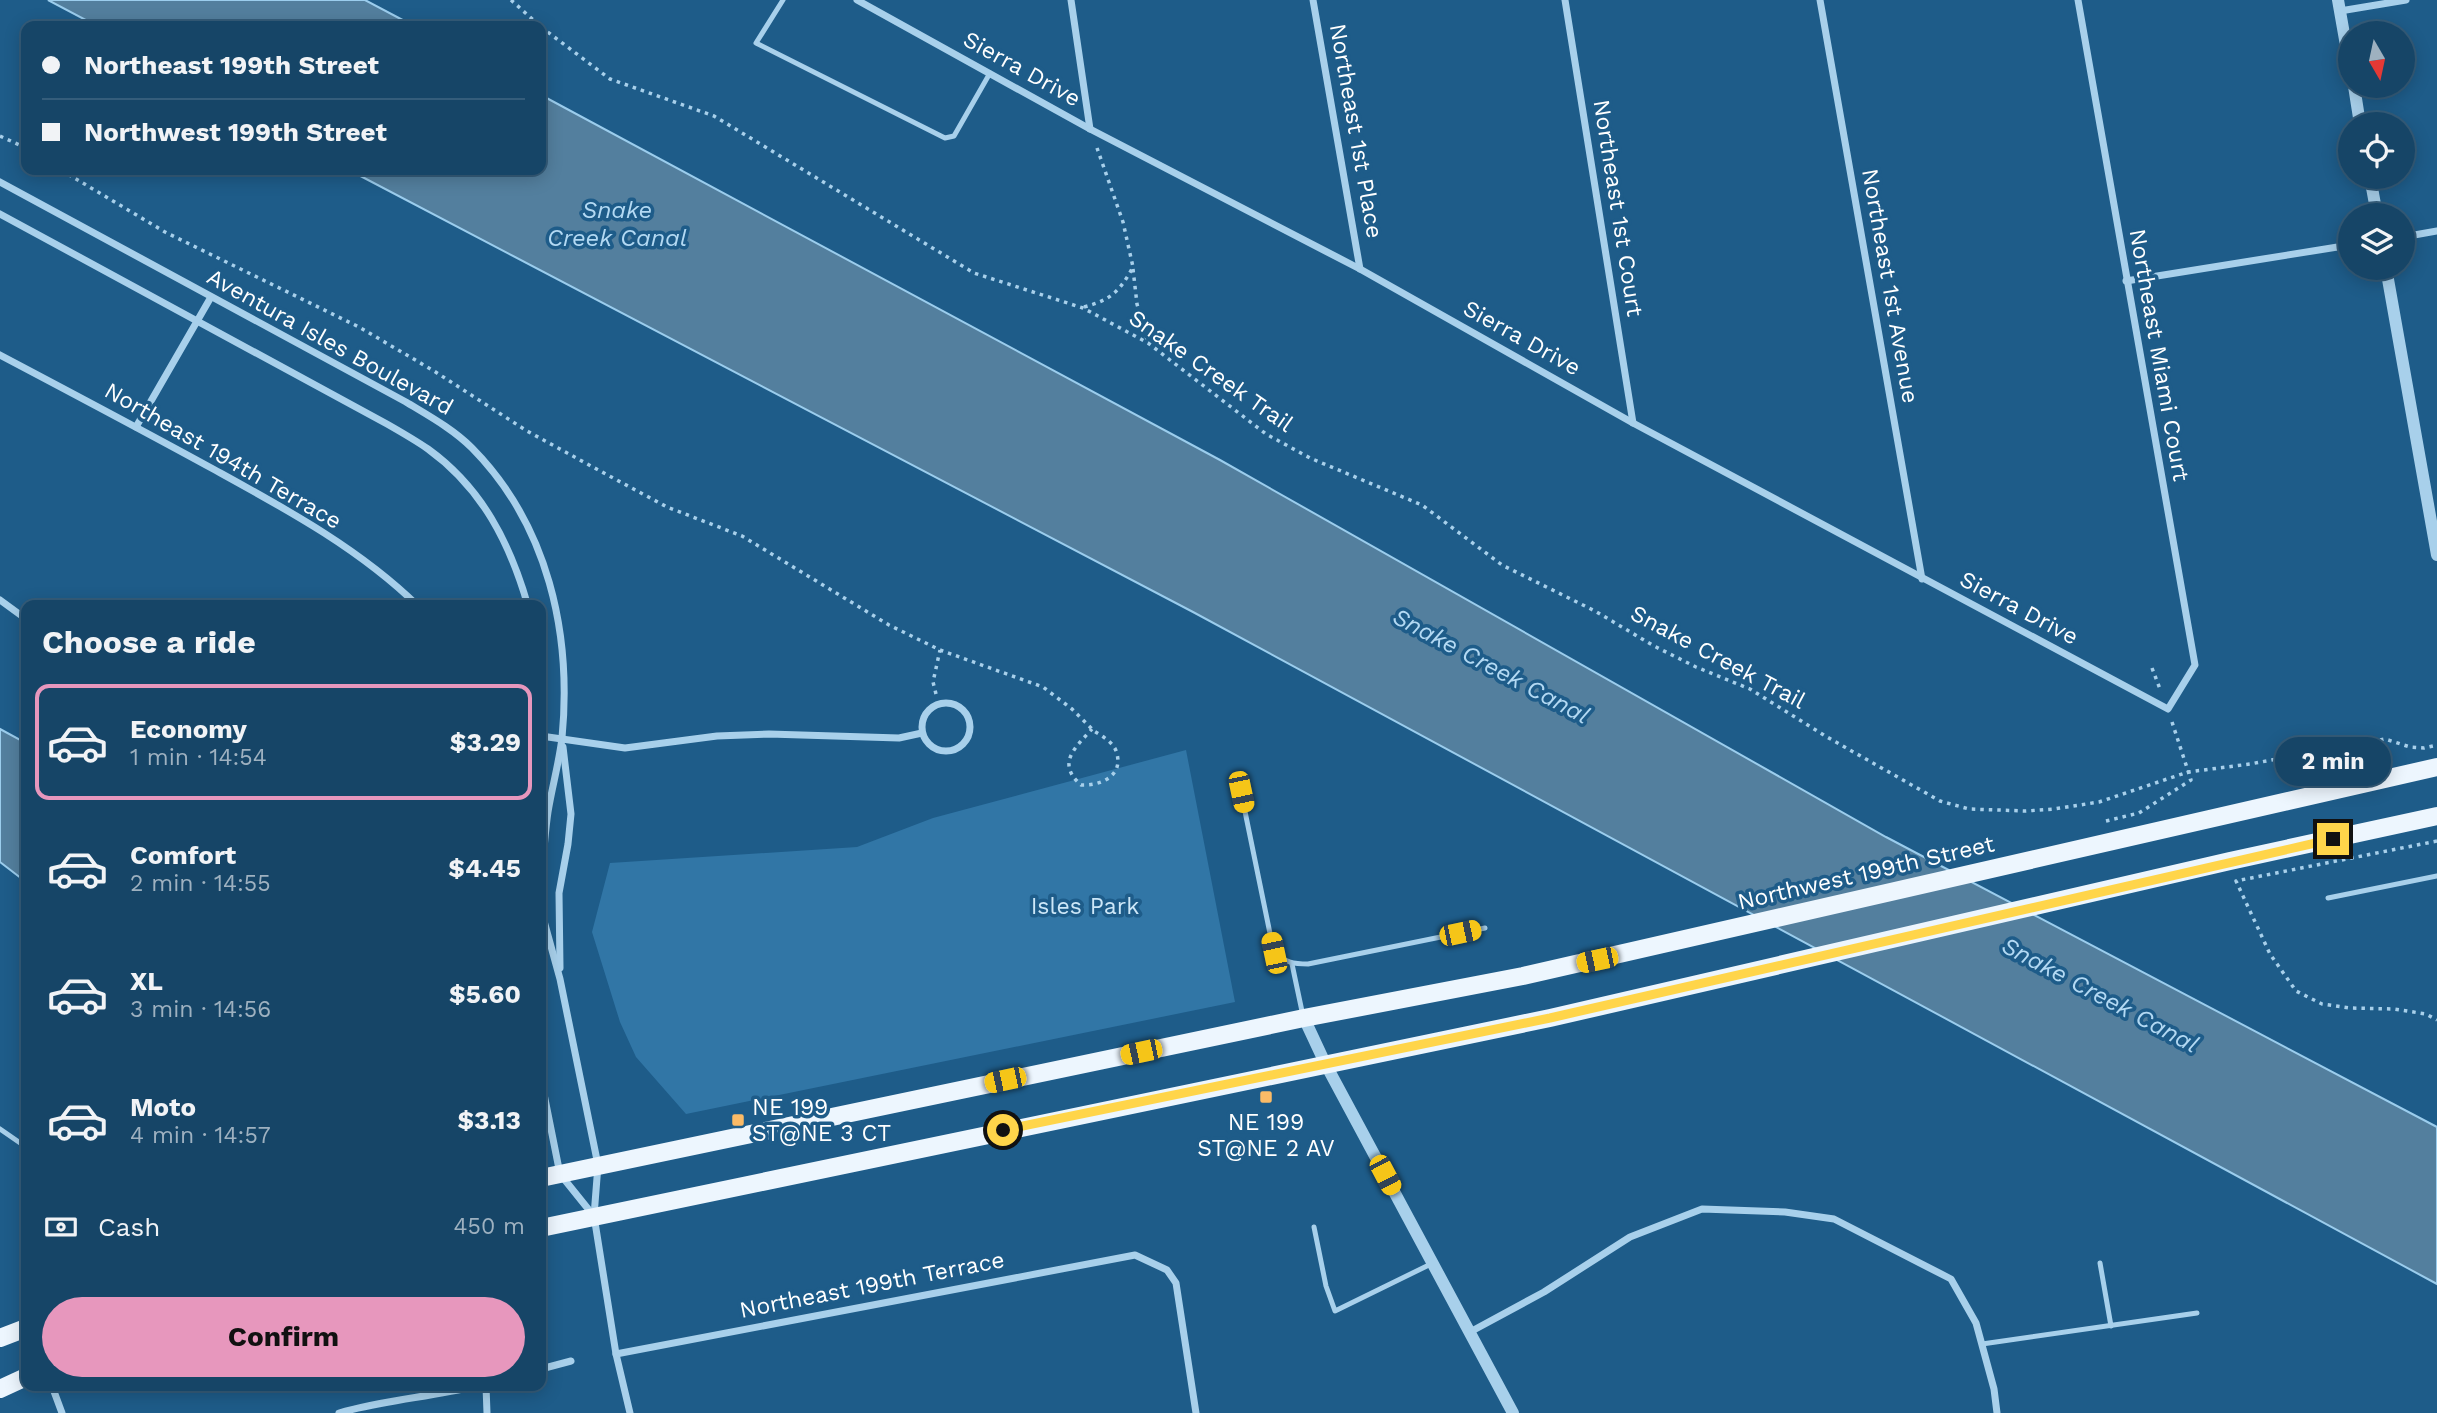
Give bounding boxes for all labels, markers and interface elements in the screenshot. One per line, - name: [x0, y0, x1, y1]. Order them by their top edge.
- north arrow: [2338, 21, 2415, 98]
- map controls: [2338, 21, 2415, 280]
- street label: Northeast 1st Place: [1324, 22, 1388, 240]
- street label: Sierra Drive: [959, 26, 1085, 112]
- text: Northeast 199th Street: [84, 50, 379, 80]
- street label: Northeast 1st Court: [1588, 98, 1649, 319]
- button: locate: [2338, 112, 2415, 189]
- text: Northwest 199th Street: [84, 117, 387, 147]
- street label: Northeast 1st Avenue: [1856, 167, 1924, 405]
- water label: Snake Creek Canal: [547, 196, 687, 252]
- button: layers: [2338, 203, 2415, 280]
- street label: Northeast Miami Court: [2124, 227, 2195, 484]
- street label: Aventura Isles Boulevard: [202, 263, 458, 421]
- street label: Sierra Drive: [1459, 295, 1585, 381]
- street label: Snake Creek Trail: [1124, 304, 1298, 438]
- street label: Northeast 194th Terrace: [100, 377, 346, 535]
- street label: Sierra Drive: [1955, 566, 2083, 650]
- street label: Snake Creek Trail: [1626, 599, 1810, 715]
- water label: Snake Creek Canal: [1388, 602, 1594, 730]
- text: Choose a ride: [42, 623, 256, 661]
- icon: car: [46, 711, 109, 774]
- text: Economy: [130, 714, 247, 744]
- text: $3.29: [450, 727, 521, 757]
- callout: 2 min: [2275, 738, 2391, 786]
- text: 1 min · 14:54: [130, 744, 267, 771]
- text: 2 min: [2302, 748, 2364, 775]
- car: [1227, 769, 1256, 815]
- route end: [2317, 823, 2349, 855]
- street label: Northwest 199th Street: [1735, 830, 1997, 916]
- icon: car: [46, 837, 109, 900]
- text: Comfort: [130, 840, 236, 870]
- text: $4.45: [448, 853, 521, 883]
- text: 2 min · 14:55: [130, 870, 271, 897]
- park label: Isles Park: [1031, 893, 1139, 920]
- car: [1438, 918, 1483, 948]
- car: [1260, 930, 1289, 976]
- water label: Snake Creek Canal: [1997, 931, 2203, 1059]
- car: [1575, 945, 1620, 975]
- icon: car: [46, 963, 109, 1026]
- text: XL: [130, 966, 163, 996]
- text: $5.60: [449, 979, 521, 1009]
- text: 3 min · 14:56: [130, 996, 271, 1023]
- car: [1119, 1037, 1164, 1067]
- car: [983, 1065, 1028, 1095]
- icon: car: [46, 1089, 109, 1152]
- marker: NE 199 ST@NE 2 AV: [1258, 1089, 1274, 1105]
- text: Moto: [130, 1092, 196, 1122]
- place label: NE 199 ST@NE 3 CT: [752, 1094, 891, 1147]
- text: $3.13: [457, 1105, 521, 1135]
- place label: NE 199 ST@NE 2 AV: [1197, 1109, 1335, 1162]
- marker: NE 199 ST@NE 3 CT: [730, 1112, 746, 1128]
- route start: [987, 1114, 1019, 1146]
- text: 4 min · 14:57: [130, 1122, 271, 1149]
- car: [1366, 1152, 1405, 1198]
- icon: cash: [42, 1208, 80, 1246]
- text: Cash: [98, 1212, 160, 1242]
- text: 450 m: [453, 1213, 525, 1240]
- street label: Northeast 199th Terrace: [737, 1246, 1007, 1324]
- button: Confirm: [42, 1297, 525, 1377]

